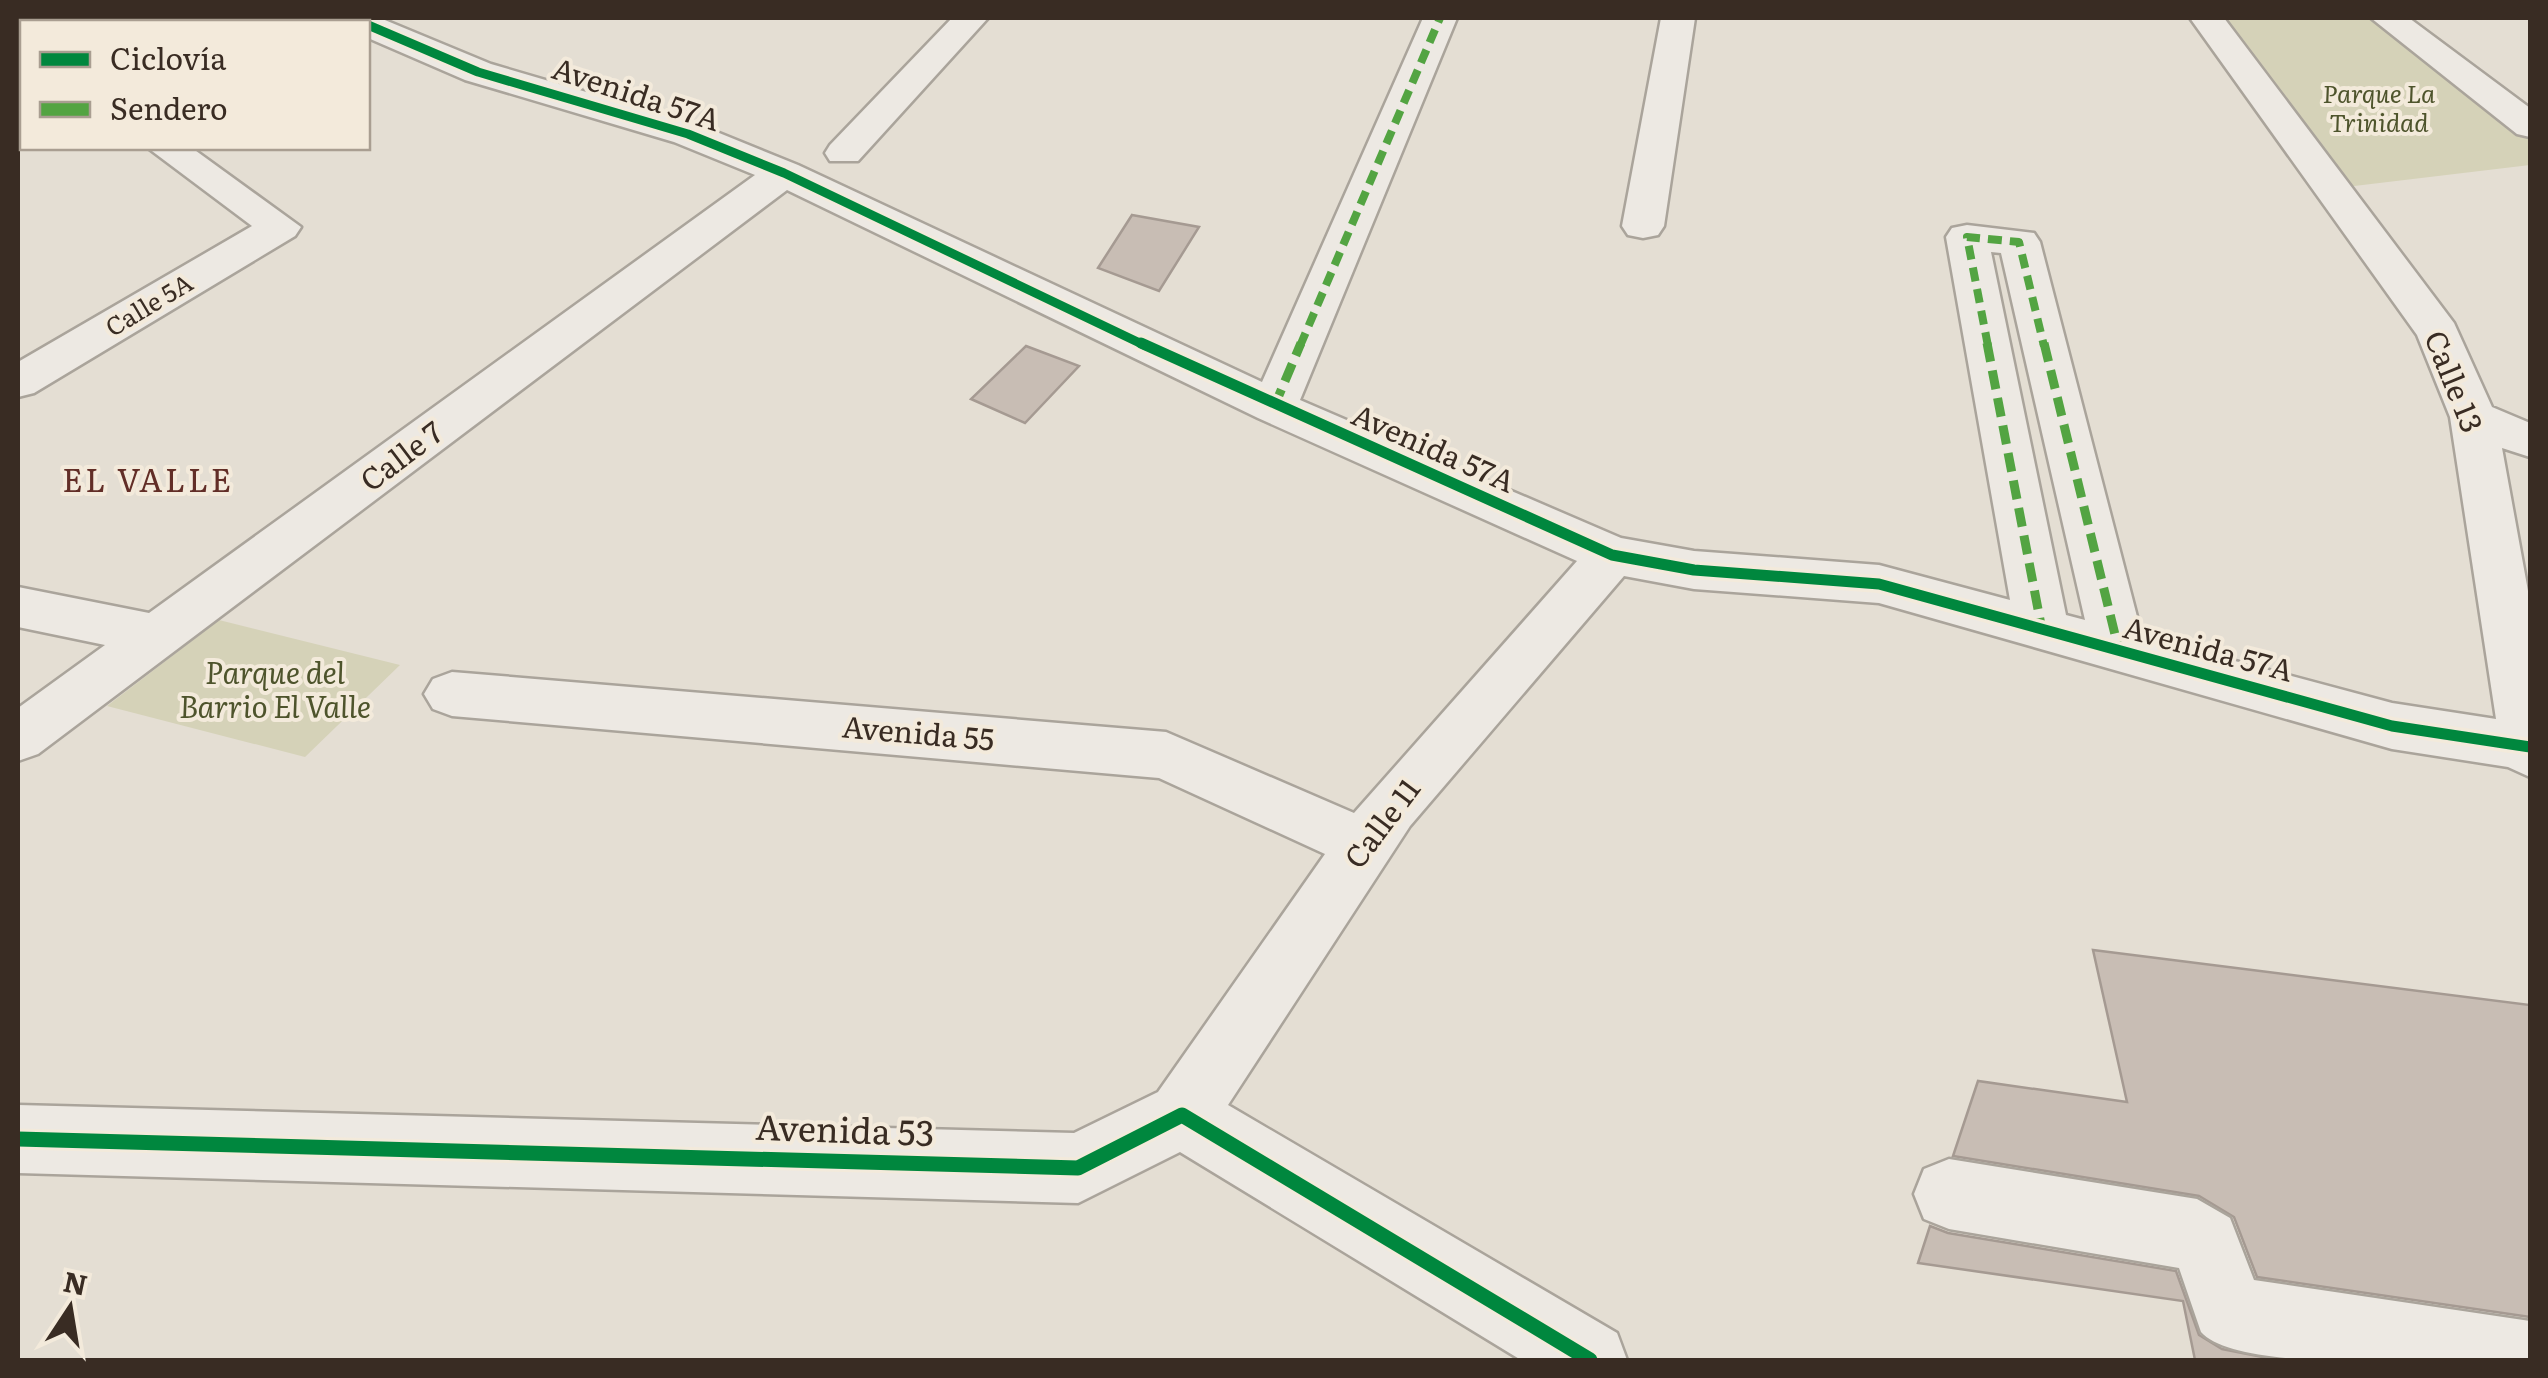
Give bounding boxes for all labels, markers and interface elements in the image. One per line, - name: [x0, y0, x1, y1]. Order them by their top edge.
- legend: [20, 20, 370, 150]
- text: Ciclovía: [110, 35, 227, 79]
- street label: Avenida 57A: [547, 44, 727, 140]
- park label: Parque La Trinidad: [2323, 74, 2436, 140]
- text: Sendero: [110, 85, 228, 129]
- street label: Calle 5A: [97, 263, 199, 344]
- street label: Calle 13: [2415, 323, 2496, 439]
- street label: Avenida 57A: [1346, 391, 1523, 502]
- street label: Calle 7: [350, 409, 451, 500]
- district label: EL VALLE: [62, 454, 234, 502]
- street label: Avenida 57A: [2119, 603, 2299, 691]
- park label: Parque del Barrio El Valle: [179, 649, 371, 727]
- street label: Avenida 55: [840, 702, 996, 760]
- street label: Calle 11: [1332, 768, 1429, 876]
- street label: Avenida 53: [755, 1099, 936, 1157]
- north arrow: [20, 1258, 120, 1358]
- text: N: [60, 1259, 91, 1305]

